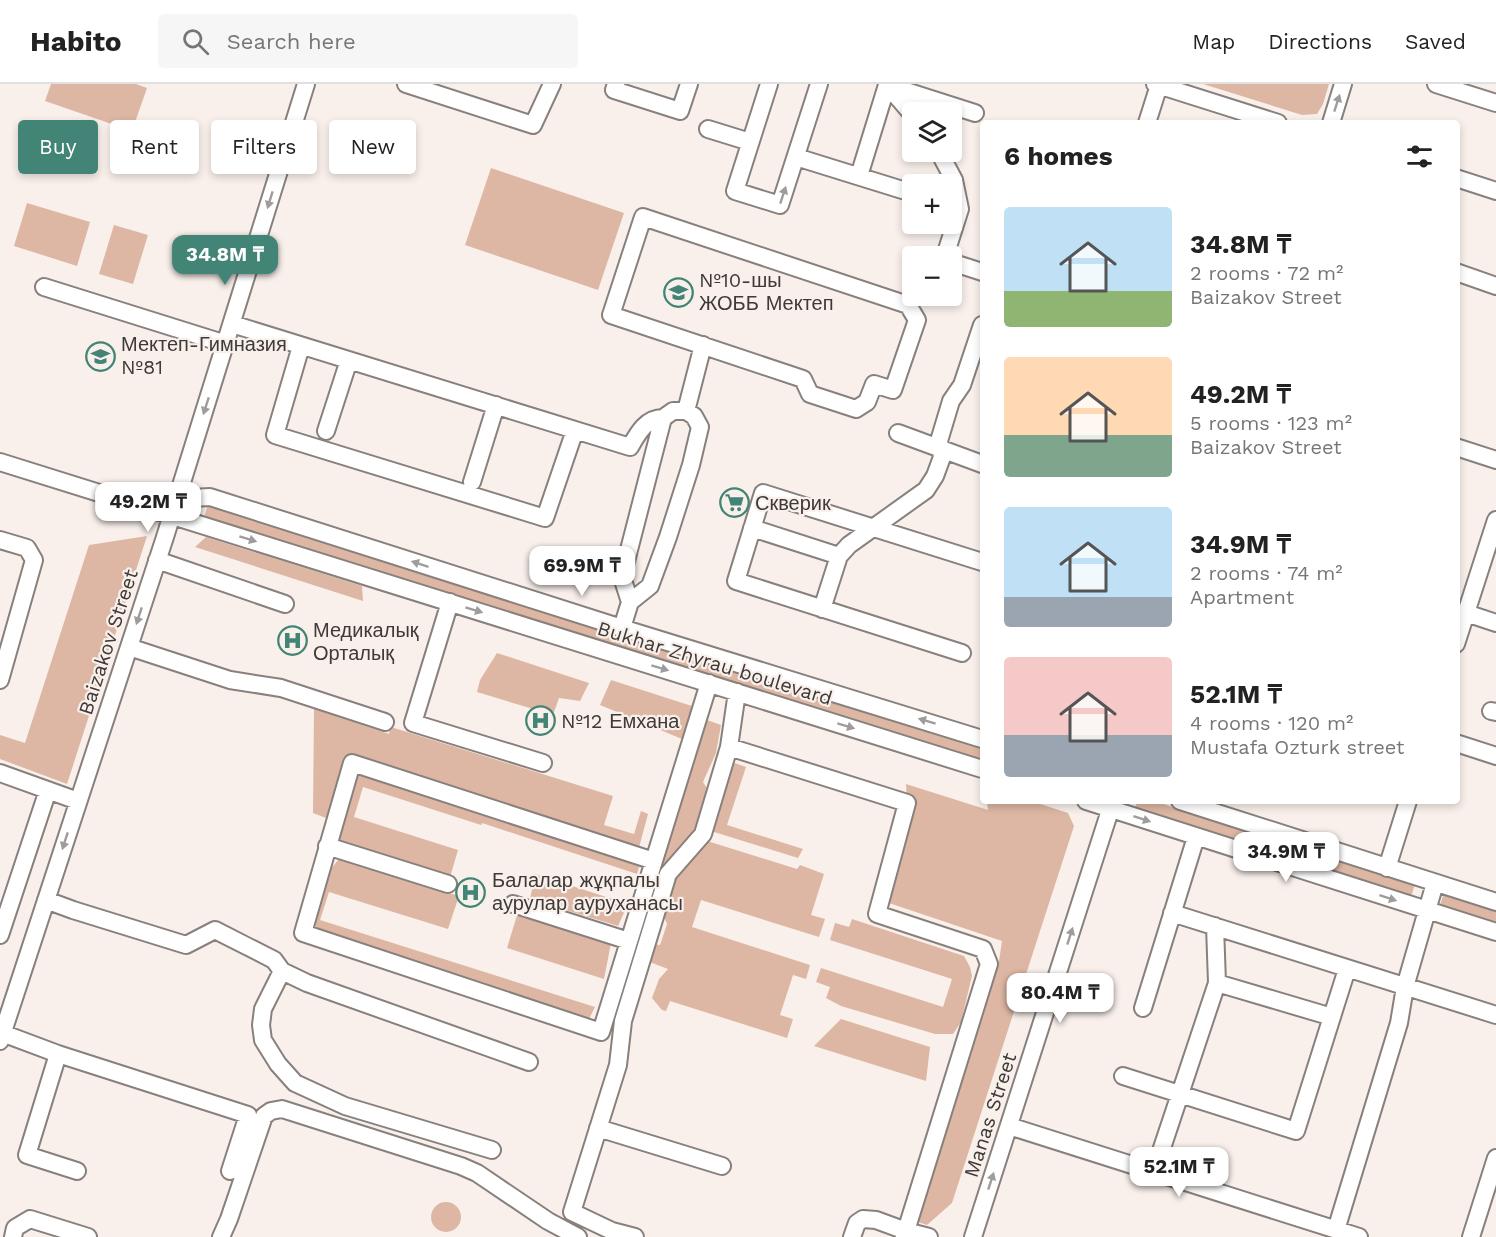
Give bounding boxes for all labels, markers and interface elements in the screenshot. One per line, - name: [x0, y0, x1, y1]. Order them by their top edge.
- search box: [158, 14, 578, 68]
- text: Habito: [30, 25, 122, 58]
- icon: search: [179, 25, 212, 58]
- text: Search here: [227, 29, 356, 54]
- text: Map: [1192, 29, 1235, 54]
- text: Directions: [1268, 29, 1372, 54]
- text: Saved: [1405, 29, 1466, 54]
- one-way arrow: [1333, 94, 1342, 112]
- map controls: [902, 102, 962, 306]
- button: layers: [902, 102, 962, 162]
- chip: Buy: [18, 120, 98, 174]
- chip: Rent: [110, 120, 199, 174]
- chip: Filters: [211, 120, 317, 174]
- chip: New: [329, 120, 416, 174]
- icon: filters: [1403, 140, 1436, 173]
- text: 6 homes: [1004, 141, 1113, 171]
- button: +: [902, 174, 962, 234]
- one-way arrow: [779, 186, 789, 204]
- one-way arrow: [265, 191, 274, 209]
- text: 34.8M ₸: [1190, 229, 1291, 259]
- icon: home: [1052, 231, 1124, 303]
- pin: 34.8M ₸: [170, 235, 280, 286]
- text: 34.8M ₸: [186, 242, 264, 266]
- button: −: [902, 246, 962, 306]
- text: 2 rooms · 72 m²: [1190, 261, 1343, 285]
- place label: №10-шы ЖОББ Мектеп: [699, 268, 834, 315]
- school or university icon: №10-шы ЖОББ Мектеп: [662, 276, 694, 308]
- text: Baizakov Street: [1190, 285, 1342, 309]
- place label: Мектеп-Гимназия №81: [121, 332, 287, 379]
- school or university icon: Мектеп-Гимназия №81: [84, 340, 116, 372]
- text: 49.2M ₸: [1190, 379, 1291, 409]
- icon: home: [1052, 381, 1124, 453]
- one-way arrow: [201, 397, 210, 415]
- text: 5 rooms · 123 m²: [1190, 411, 1352, 435]
- text: Baizakov Street: [1190, 435, 1342, 459]
- pin: 49.2M ₸: [93, 482, 203, 533]
- supermarket icon: Скверик: [718, 487, 750, 519]
- text: 49.2M ₸: [109, 489, 187, 513]
- place label: Скверик: [755, 491, 831, 515]
- text: 34.9M ₸: [1190, 529, 1291, 559]
- icon: home: [1052, 531, 1124, 603]
- one-way arrow: [239, 535, 257, 544]
- pin: 69.9M ₸: [527, 546, 637, 597]
- text: 69.9M ₸: [543, 553, 621, 577]
- one-way arrow: [411, 558, 429, 568]
- text: 2 rooms · 74 m²: [1190, 561, 1343, 585]
- street label: Baizakov Street: [73, 566, 143, 718]
- text: Apartment: [1190, 585, 1294, 609]
- one-way arrow: [465, 605, 483, 615]
- one-way arrow: [134, 607, 143, 625]
- street label: Bukhar Zhyrau boulevard: [595, 616, 835, 710]
- place label: Медикалық Орталық: [313, 618, 419, 665]
- hospital icon: Медикалық Орталық: [276, 625, 308, 657]
- one-way arrow: [651, 664, 669, 673]
- text: 52.1M ₸: [1190, 679, 1282, 709]
- icon: home: [1052, 681, 1124, 753]
- hospital icon: №12 Емхана: [524, 705, 556, 737]
- place label: №12 Емхана: [561, 709, 680, 733]
- text: 4 rooms · 120 m²: [1190, 711, 1353, 735]
- one-way arrow: [918, 716, 936, 726]
- one-way arrow: [837, 722, 855, 731]
- text: Mustafa Ozturk street: [1190, 735, 1404, 759]
- one-way arrow: [1133, 815, 1151, 824]
- one-way arrow: [60, 832, 69, 850]
- pin: 34.9M ₸: [1231, 832, 1341, 883]
- text: 34.9M ₸: [1247, 839, 1325, 863]
- place label: Балалар жұқпалы аурулар ауруханасы: [492, 868, 683, 915]
- hospital icon: Балалар жұқпалы аурулар ауруханасы: [455, 876, 487, 908]
- one-way arrow: [1379, 893, 1397, 903]
- one-way arrow: [1066, 927, 1075, 945]
- pin: 80.4M ₸: [1005, 973, 1115, 1024]
- text: 80.4M ₸: [1021, 980, 1099, 1004]
- street label: Manas Street: [959, 1049, 1022, 1180]
- pin: 52.1M ₸: [1124, 1147, 1234, 1198]
- text: 52.1M ₸: [1144, 1154, 1214, 1178]
- one-way arrow: [987, 1172, 996, 1190]

